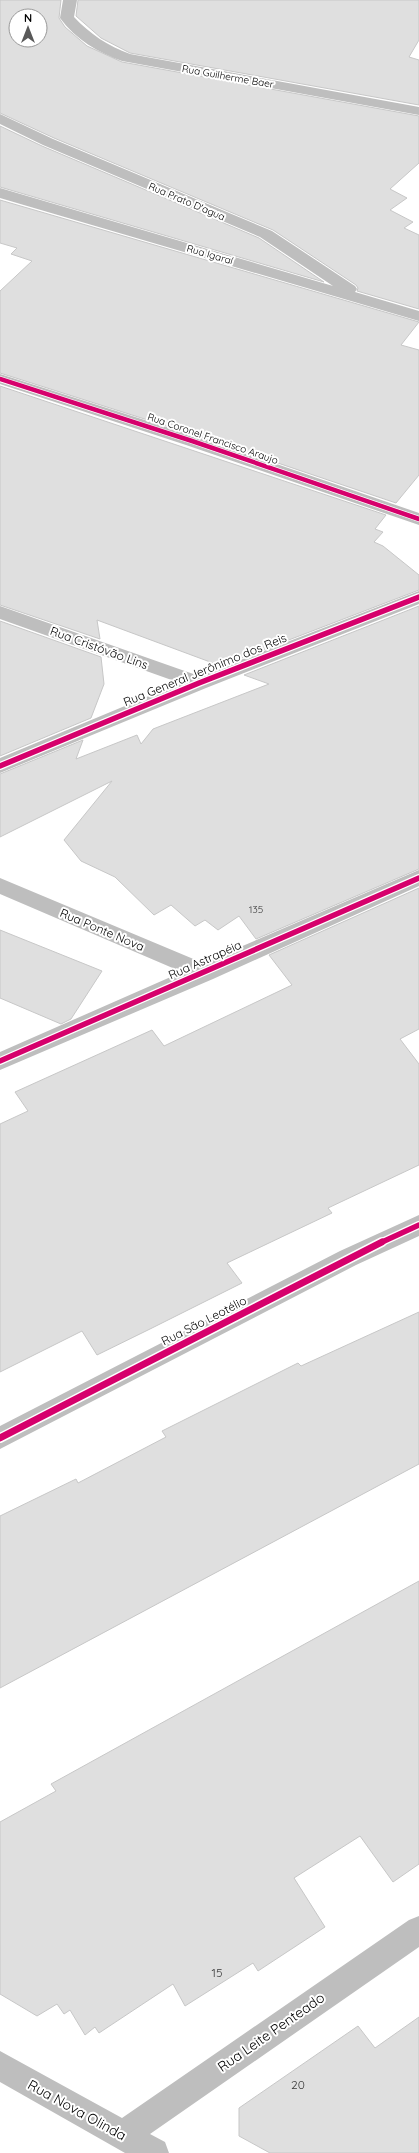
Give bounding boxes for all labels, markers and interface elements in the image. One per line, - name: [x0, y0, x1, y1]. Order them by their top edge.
- north arrow: [8, 8, 48, 48]
- text: N: [24, 11, 32, 25]
- street label: Rua Guilherme Baer: [181, 62, 275, 91]
- street label: Rua Prato D'agua: [147, 179, 227, 223]
- street label: Rua Igaraí: [185, 242, 235, 268]
- street label: Rua Coronel Francisco Araujo: [146, 410, 280, 467]
- street label: Rua Cristóvão Lins: [48, 623, 150, 672]
- street label: Rua General Jerônimo dos Reis: [121, 630, 289, 709]
- house number: 135: [249, 903, 263, 916]
- street label: Rua Ponte Nova: [58, 905, 147, 954]
- street label: Rua Astrapéia: [166, 937, 244, 982]
- street label: Rua São Leotélio: [159, 1293, 249, 1348]
- house number: 15: [212, 1965, 222, 1980]
- street label: Rua Leite Penteado: [214, 1988, 328, 2076]
- street label: Rua Nova Olinda: [25, 2076, 129, 2144]
- house number: 20: [291, 2077, 305, 2092]

